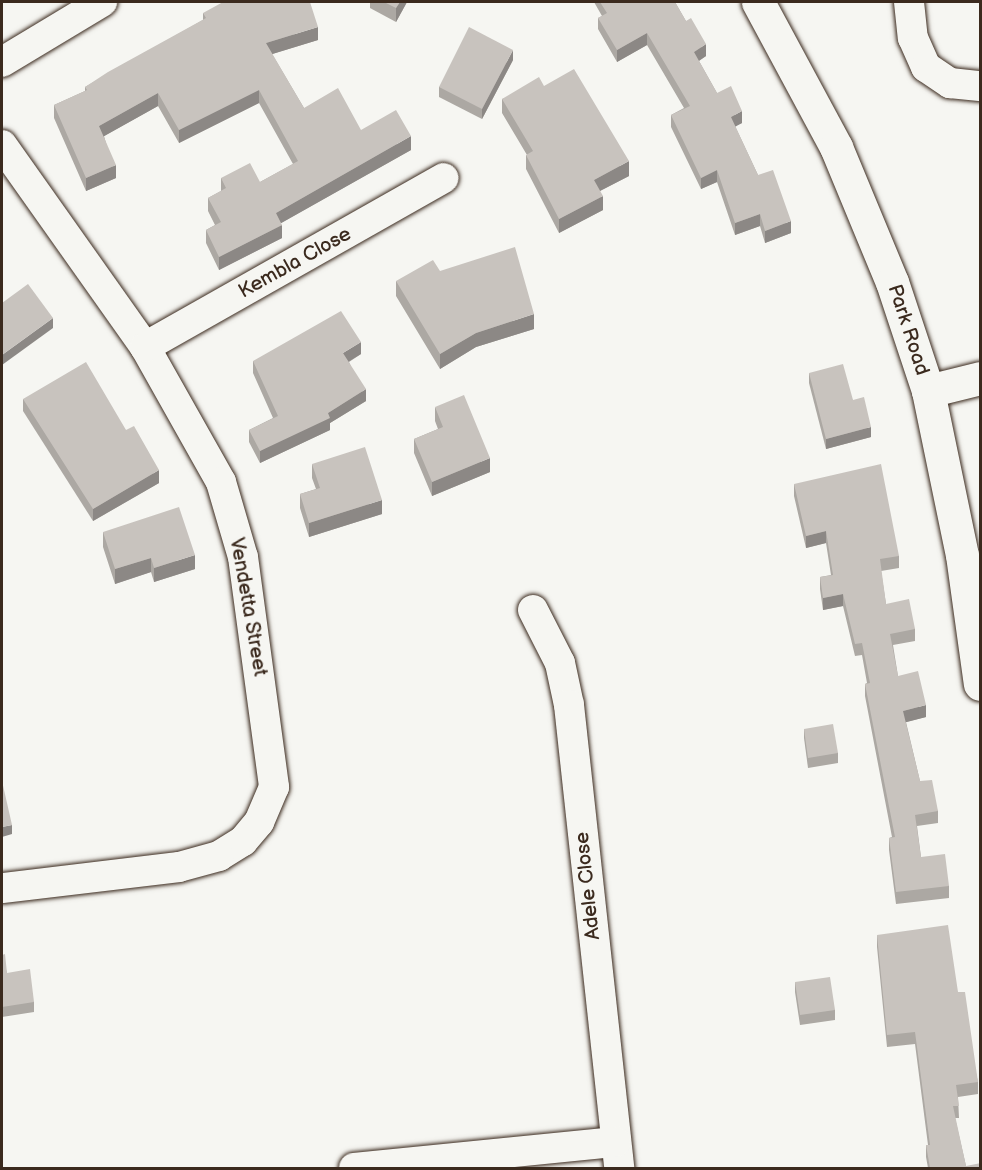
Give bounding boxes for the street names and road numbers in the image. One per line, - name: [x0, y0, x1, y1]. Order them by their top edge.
- street label: Kembla Close: [234, 222, 356, 304]
- street label: Park Road: [882, 282, 934, 378]
- street label: Vendetta Street: [224, 536, 272, 678]
- street label: Adele Close: [570, 831, 606, 941]

